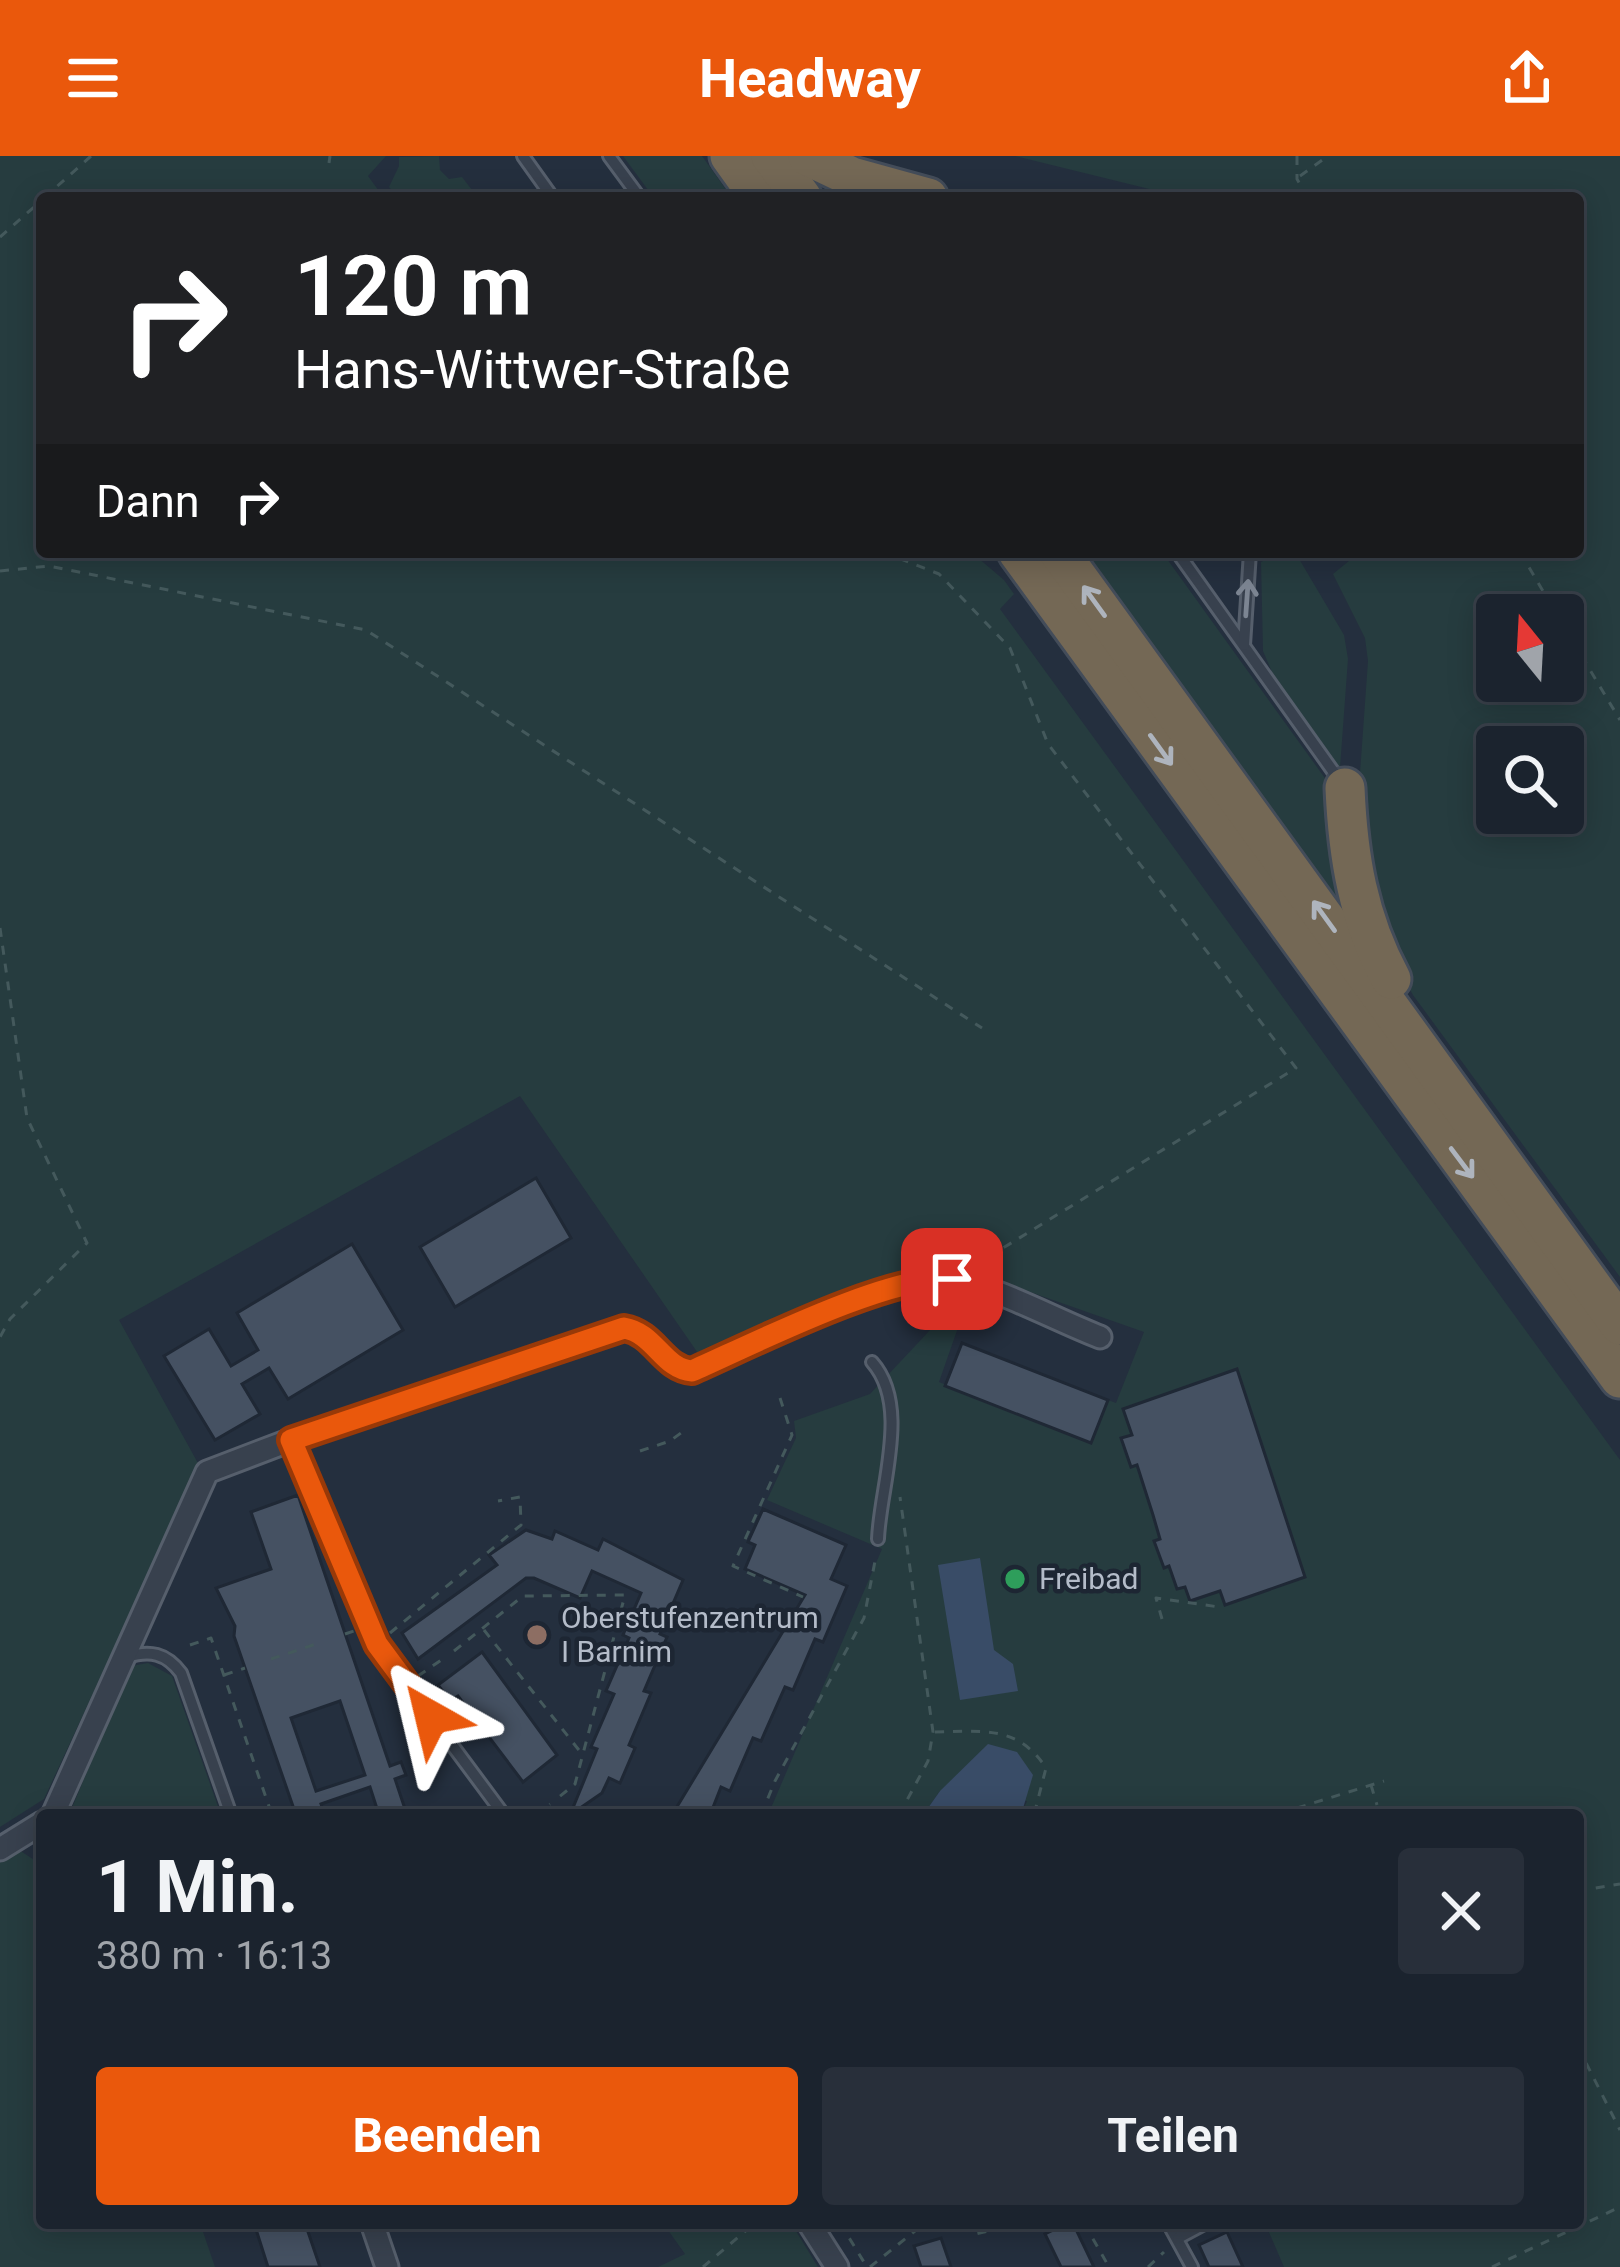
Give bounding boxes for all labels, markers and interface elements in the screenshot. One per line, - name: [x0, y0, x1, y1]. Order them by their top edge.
- icon: menu: [60, 45, 126, 111]
- icon: share: [1494, 45, 1560, 111]
- text: Headway: [699, 47, 921, 110]
- text: 120 m: [294, 237, 532, 336]
- icon: right: [96, 240, 252, 396]
- text: Hans-Wittwer-Straße: [294, 338, 790, 401]
- icon: right: [224, 468, 290, 534]
- text: Dann: [96, 475, 200, 528]
- one-way arrow: [1236, 579, 1259, 618]
- one-way arrow: [1082, 585, 1108, 618]
- north arrow: [1476, 594, 1584, 702]
- map controls: [1476, 594, 1584, 834]
- button: search: [1476, 726, 1584, 834]
- one-way arrow: [1148, 733, 1173, 766]
- one-way arrow: [1312, 900, 1338, 933]
- one-way arrow: [1448, 1146, 1474, 1179]
- pin: [901, 1228, 1003, 1330]
- icon: arrive: [919, 1246, 985, 1312]
- place label: Freibad: [1039, 1561, 1138, 1596]
- marker: Freibad: [1002, 1566, 1028, 1592]
- place label: Oberstufenzentrum I Barnim: [561, 1600, 819, 1669]
- marker: Oberstufenzentrum I Barnim: [524, 1622, 550, 1648]
- position arrow: [368, 1654, 494, 1780]
- text: 1 Min.: [96, 1845, 299, 1930]
- button: close: [1398, 1848, 1524, 1974]
- text: 380 m · 16:13: [96, 1933, 332, 1979]
- button: Beenden: [96, 2067, 798, 2205]
- button: Teilen: [822, 2067, 1524, 2205]

